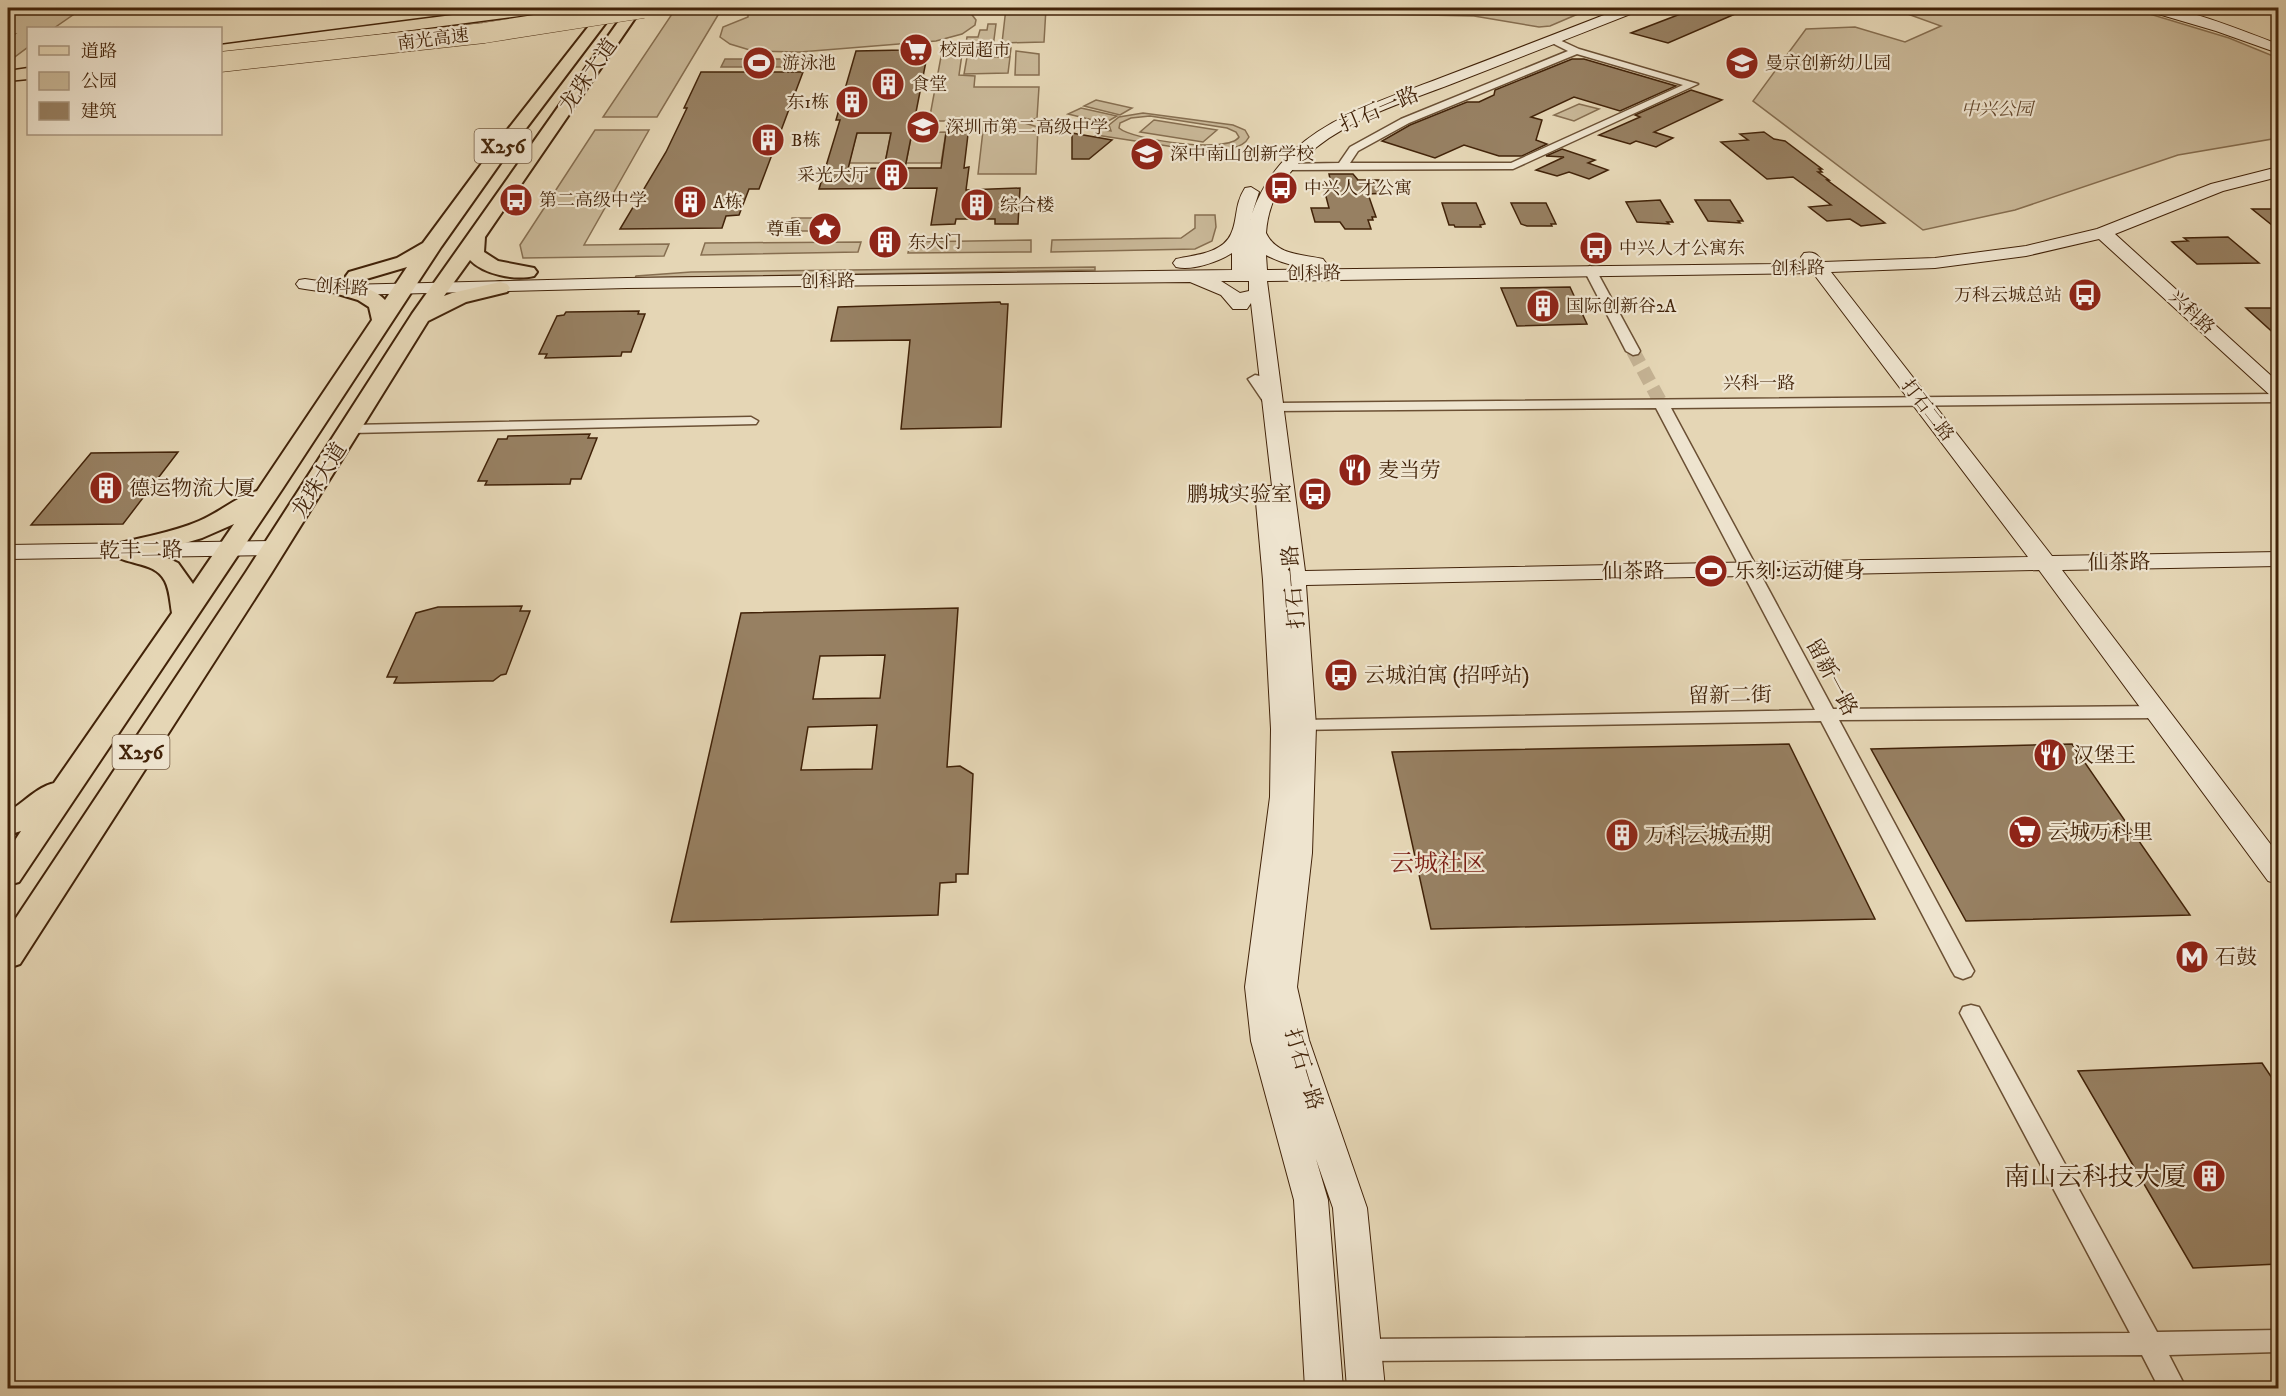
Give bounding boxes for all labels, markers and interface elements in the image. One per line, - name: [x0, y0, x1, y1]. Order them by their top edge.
- street label: 南光高速: [396, 25, 470, 55]
- legend: [27, 27, 222, 135]
- supermarket icon: 校园超市: [898, 32, 934, 68]
- street label: 龙珠大道: [554, 34, 624, 117]
- place label: 校园超市: [939, 40, 1011, 62]
- text: 道路: [81, 41, 117, 63]
- sports icon: 游泳池: [741, 45, 777, 81]
- school or university icon: 曼京创新幼儿园: [1724, 45, 1760, 81]
- place label: 游泳池: [782, 53, 836, 75]
- place label: 曼京创新幼儿园: [1765, 53, 1891, 75]
- building icon: 食堂: [870, 66, 906, 102]
- text: 公园: [81, 71, 117, 93]
- place label: 食堂: [911, 74, 947, 96]
- street label: 打石一路: [1336, 82, 1423, 138]
- building icon: 东1栋: [834, 84, 870, 120]
- place label: 东1栋: [786, 92, 829, 114]
- park label: 中兴公园: [1961, 99, 2036, 121]
- text: 建筑: [81, 101, 117, 123]
- school or university icon: 深圳市第二高级中学: [905, 109, 941, 145]
- place label: 深圳市第二高级中学: [946, 117, 1108, 139]
- building icon: B栋: [750, 122, 786, 158]
- road number: X256: [474, 129, 532, 163]
- place label: B栋: [791, 130, 820, 152]
- school or university icon: 深中南山创新学校: [1129, 136, 1165, 172]
- place label: 深中南山创新学校: [1170, 144, 1314, 166]
- building icon: 采光大厅: [874, 157, 910, 193]
- place label: 采光大厅: [797, 165, 869, 187]
- bus stop icon: 中兴人才公寓: [1263, 170, 1299, 206]
- place label: 中兴人才公寓: [1304, 178, 1412, 200]
- bus stop icon: 第二高级中学: [498, 182, 534, 218]
- building icon: A栋: [672, 184, 708, 220]
- building icon: 综合楼: [959, 187, 995, 223]
- place label: 第二高级中学: [539, 190, 647, 212]
- place label: A栋: [713, 192, 742, 214]
- place label: 综合楼: [1000, 195, 1054, 217]
- place icon: 尊重: [807, 211, 843, 247]
- place label: 尊重: [766, 219, 802, 241]
- building icon: 东大门: [867, 224, 903, 260]
- bus stop icon: 中兴人才公寓东: [1578, 230, 1614, 266]
- place label: 东大门: [908, 232, 962, 254]
- place label: 中兴人才公寓东: [1619, 238, 1745, 260]
- street label: 创科路: [1771, 258, 1825, 280]
- street label: 创科路: [1287, 263, 1341, 285]
- street label: 创科路: [801, 271, 855, 293]
- street label: 创科路: [314, 275, 370, 301]
- bus stop icon: 万科云城总站: [2067, 277, 2103, 313]
- place label: 万科云城总站: [1954, 285, 2062, 307]
- street label: 兴科路: [2164, 286, 2219, 339]
- building icon: 国际创新谷2A: [1525, 288, 1561, 324]
- place label: 国际创新谷2A: [1566, 296, 1677, 318]
- street label: 兴科一路: [1723, 373, 1795, 395]
- street label: 打石二路: [1896, 375, 1958, 446]
- street label: 龙珠大道: [287, 438, 353, 523]
- restaurant icon: 麦当劳: [1337, 452, 1373, 488]
- place label: 麦当劳: [1378, 458, 1441, 484]
- building icon: 德运物流大厦: [88, 470, 124, 506]
- place label: 德运物流大厦: [129, 476, 255, 502]
- bus stop icon: 鹏城实验室: [1297, 476, 1333, 512]
- place label: 鹏城实验室: [1187, 482, 1292, 508]
- street label: 乾丰二路: [99, 537, 183, 565]
- street label: 打石一路: [1277, 544, 1311, 630]
- street label: 仙茶路: [2087, 549, 2151, 577]
- sports icon: 乐刻·运动健身: [1693, 553, 1729, 589]
- street label: 仙茶路: [1601, 558, 1665, 586]
- place label: 乐刻·运动健身: [1734, 559, 1865, 585]
- street label: 留新一路: [1800, 634, 1862, 721]
- bus stop icon: 云城泊寓 (招呼站): [1323, 657, 1359, 693]
- place label: 云城泊寓 (招呼站): [1364, 663, 1530, 689]
- street label: 留新二街: [1688, 682, 1772, 710]
- road number: X256: [112, 735, 170, 769]
- restaurant icon: 汉堡王: [2032, 737, 2068, 773]
- place label: 汉堡王: [2073, 743, 2136, 769]
- supermarket icon: 云城万科里: [2007, 814, 2043, 850]
- building icon: 万科云城五期: [1604, 817, 1640, 853]
- place label: 云城万科里: [2048, 820, 2153, 846]
- place label: 万科云城五期: [1645, 823, 1771, 849]
- district label: 云城社区: [1390, 849, 1486, 879]
- metro station icon: 石鼓: [2174, 939, 2210, 975]
- place label: 石鼓: [2215, 945, 2257, 971]
- street label: 打石一路: [1278, 1025, 1328, 1113]
- building icon: 南山云科技大厦: [2191, 1158, 2227, 1194]
- place label: 南山云科技大厦: [2004, 1161, 2186, 1194]

